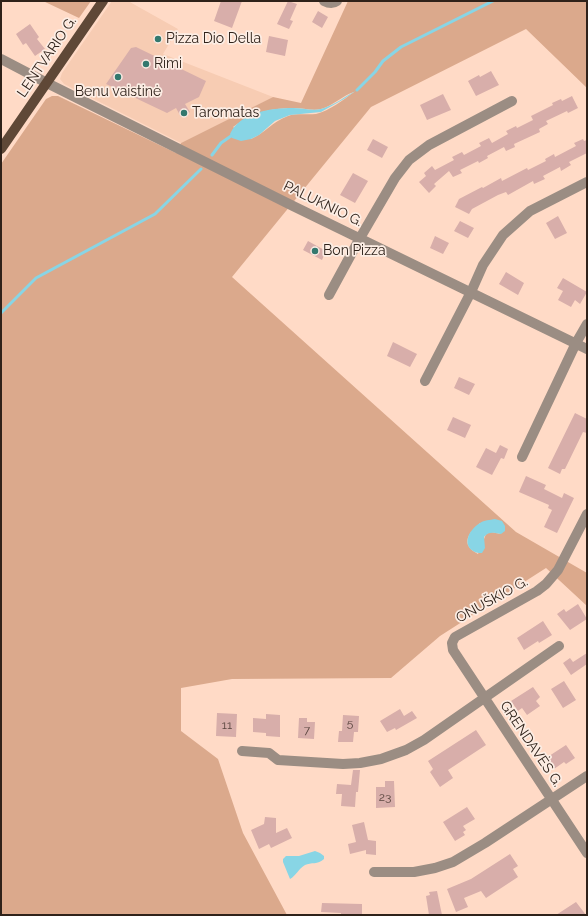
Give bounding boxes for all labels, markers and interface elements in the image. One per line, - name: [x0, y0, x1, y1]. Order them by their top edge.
- street label: LENTVARIO G.: [14, 14, 80, 100]
- place label: Pizza Dio Della: [166, 31, 261, 47]
- marker: Pizza Dio Della: [153, 34, 163, 44]
- place label: Rimi: [154, 56, 182, 72]
- marker: Rimi: [141, 59, 151, 69]
- marker: Benu vaistinė: [113, 72, 123, 82]
- place label: Benu vaistinė: [75, 84, 161, 100]
- place label: Taromatas: [192, 105, 259, 121]
- marker: Taromatas: [179, 108, 189, 118]
- street label: PALUKNIO G.: [281, 178, 365, 230]
- place label: Bon Pizza: [323, 243, 386, 259]
- marker: Bon Pizza: [310, 246, 320, 256]
- street label: ONUŠKIO G.: [453, 573, 531, 627]
- street label: GRENDAVĖS G.: [496, 698, 566, 790]
- house number: 5: [347, 716, 353, 730]
- house number: 11: [222, 718, 232, 732]
- house number: 7: [304, 723, 310, 737]
- house number: 23: [379, 790, 391, 804]

